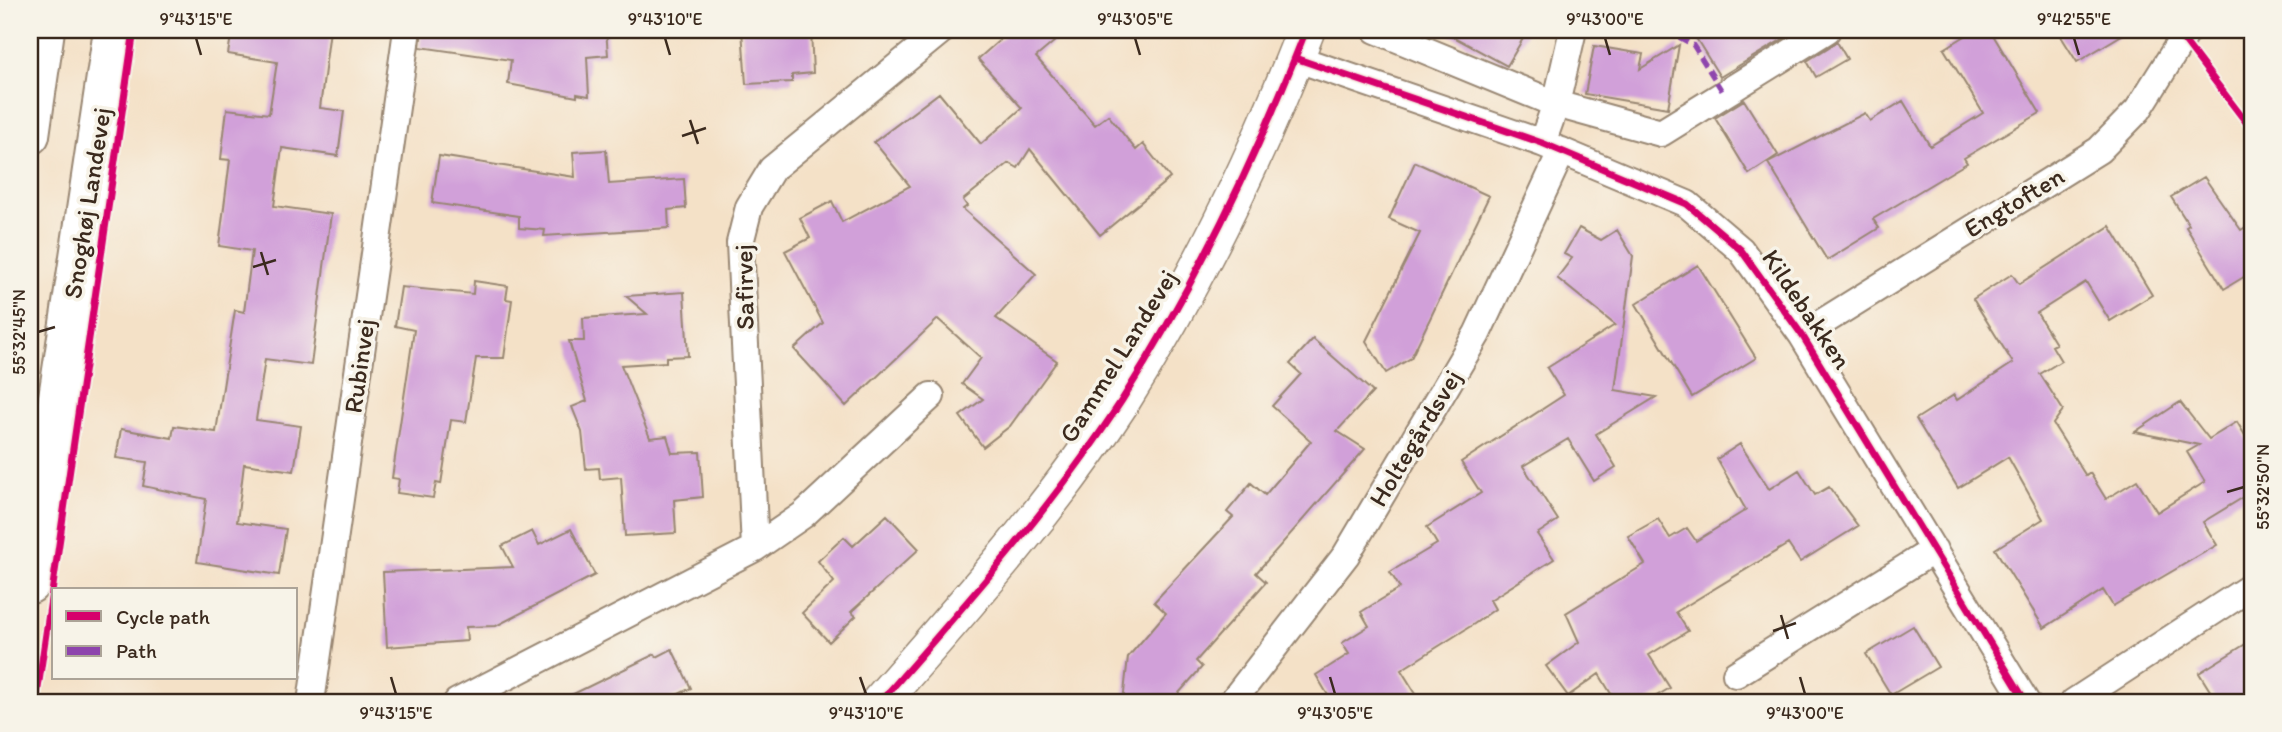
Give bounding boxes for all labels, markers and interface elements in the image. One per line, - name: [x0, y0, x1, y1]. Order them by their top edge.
- text: 9°43'15"E: [159, 8, 233, 30]
- text: 9°43'10"E: [628, 8, 702, 30]
- text: 9°43'05"E: [1097, 8, 1173, 30]
- text: 9°43'00"E: [1566, 8, 1644, 30]
- text: 9°42'55"E: [2037, 8, 2111, 30]
- street label: Snoghøj Landevej: [56, 105, 118, 301]
- street label: Engtoften: [1958, 159, 2070, 244]
- street label: Kildebakken: [1755, 243, 1859, 375]
- street label: Safirvej: [727, 244, 761, 330]
- street label: Gammel Landevej: [1052, 263, 1184, 449]
- text: 55°32'45"N: [8, 289, 30, 375]
- street label: Rubinvej: [337, 317, 381, 415]
- street label: Holtegårdsvej: [1362, 364, 1468, 512]
- text: 55°32'50"N: [2252, 444, 2274, 530]
- legend: [52, 588, 298, 680]
- text: Cycle path: [116, 604, 210, 629]
- text: Path: [116, 638, 157, 663]
- text: 9°43'15"E: [359, 702, 433, 724]
- text: 9°43'10"E: [829, 702, 903, 724]
- text: 9°43'05"E: [1297, 702, 1373, 724]
- text: 9°43'00"E: [1766, 702, 1844, 724]

